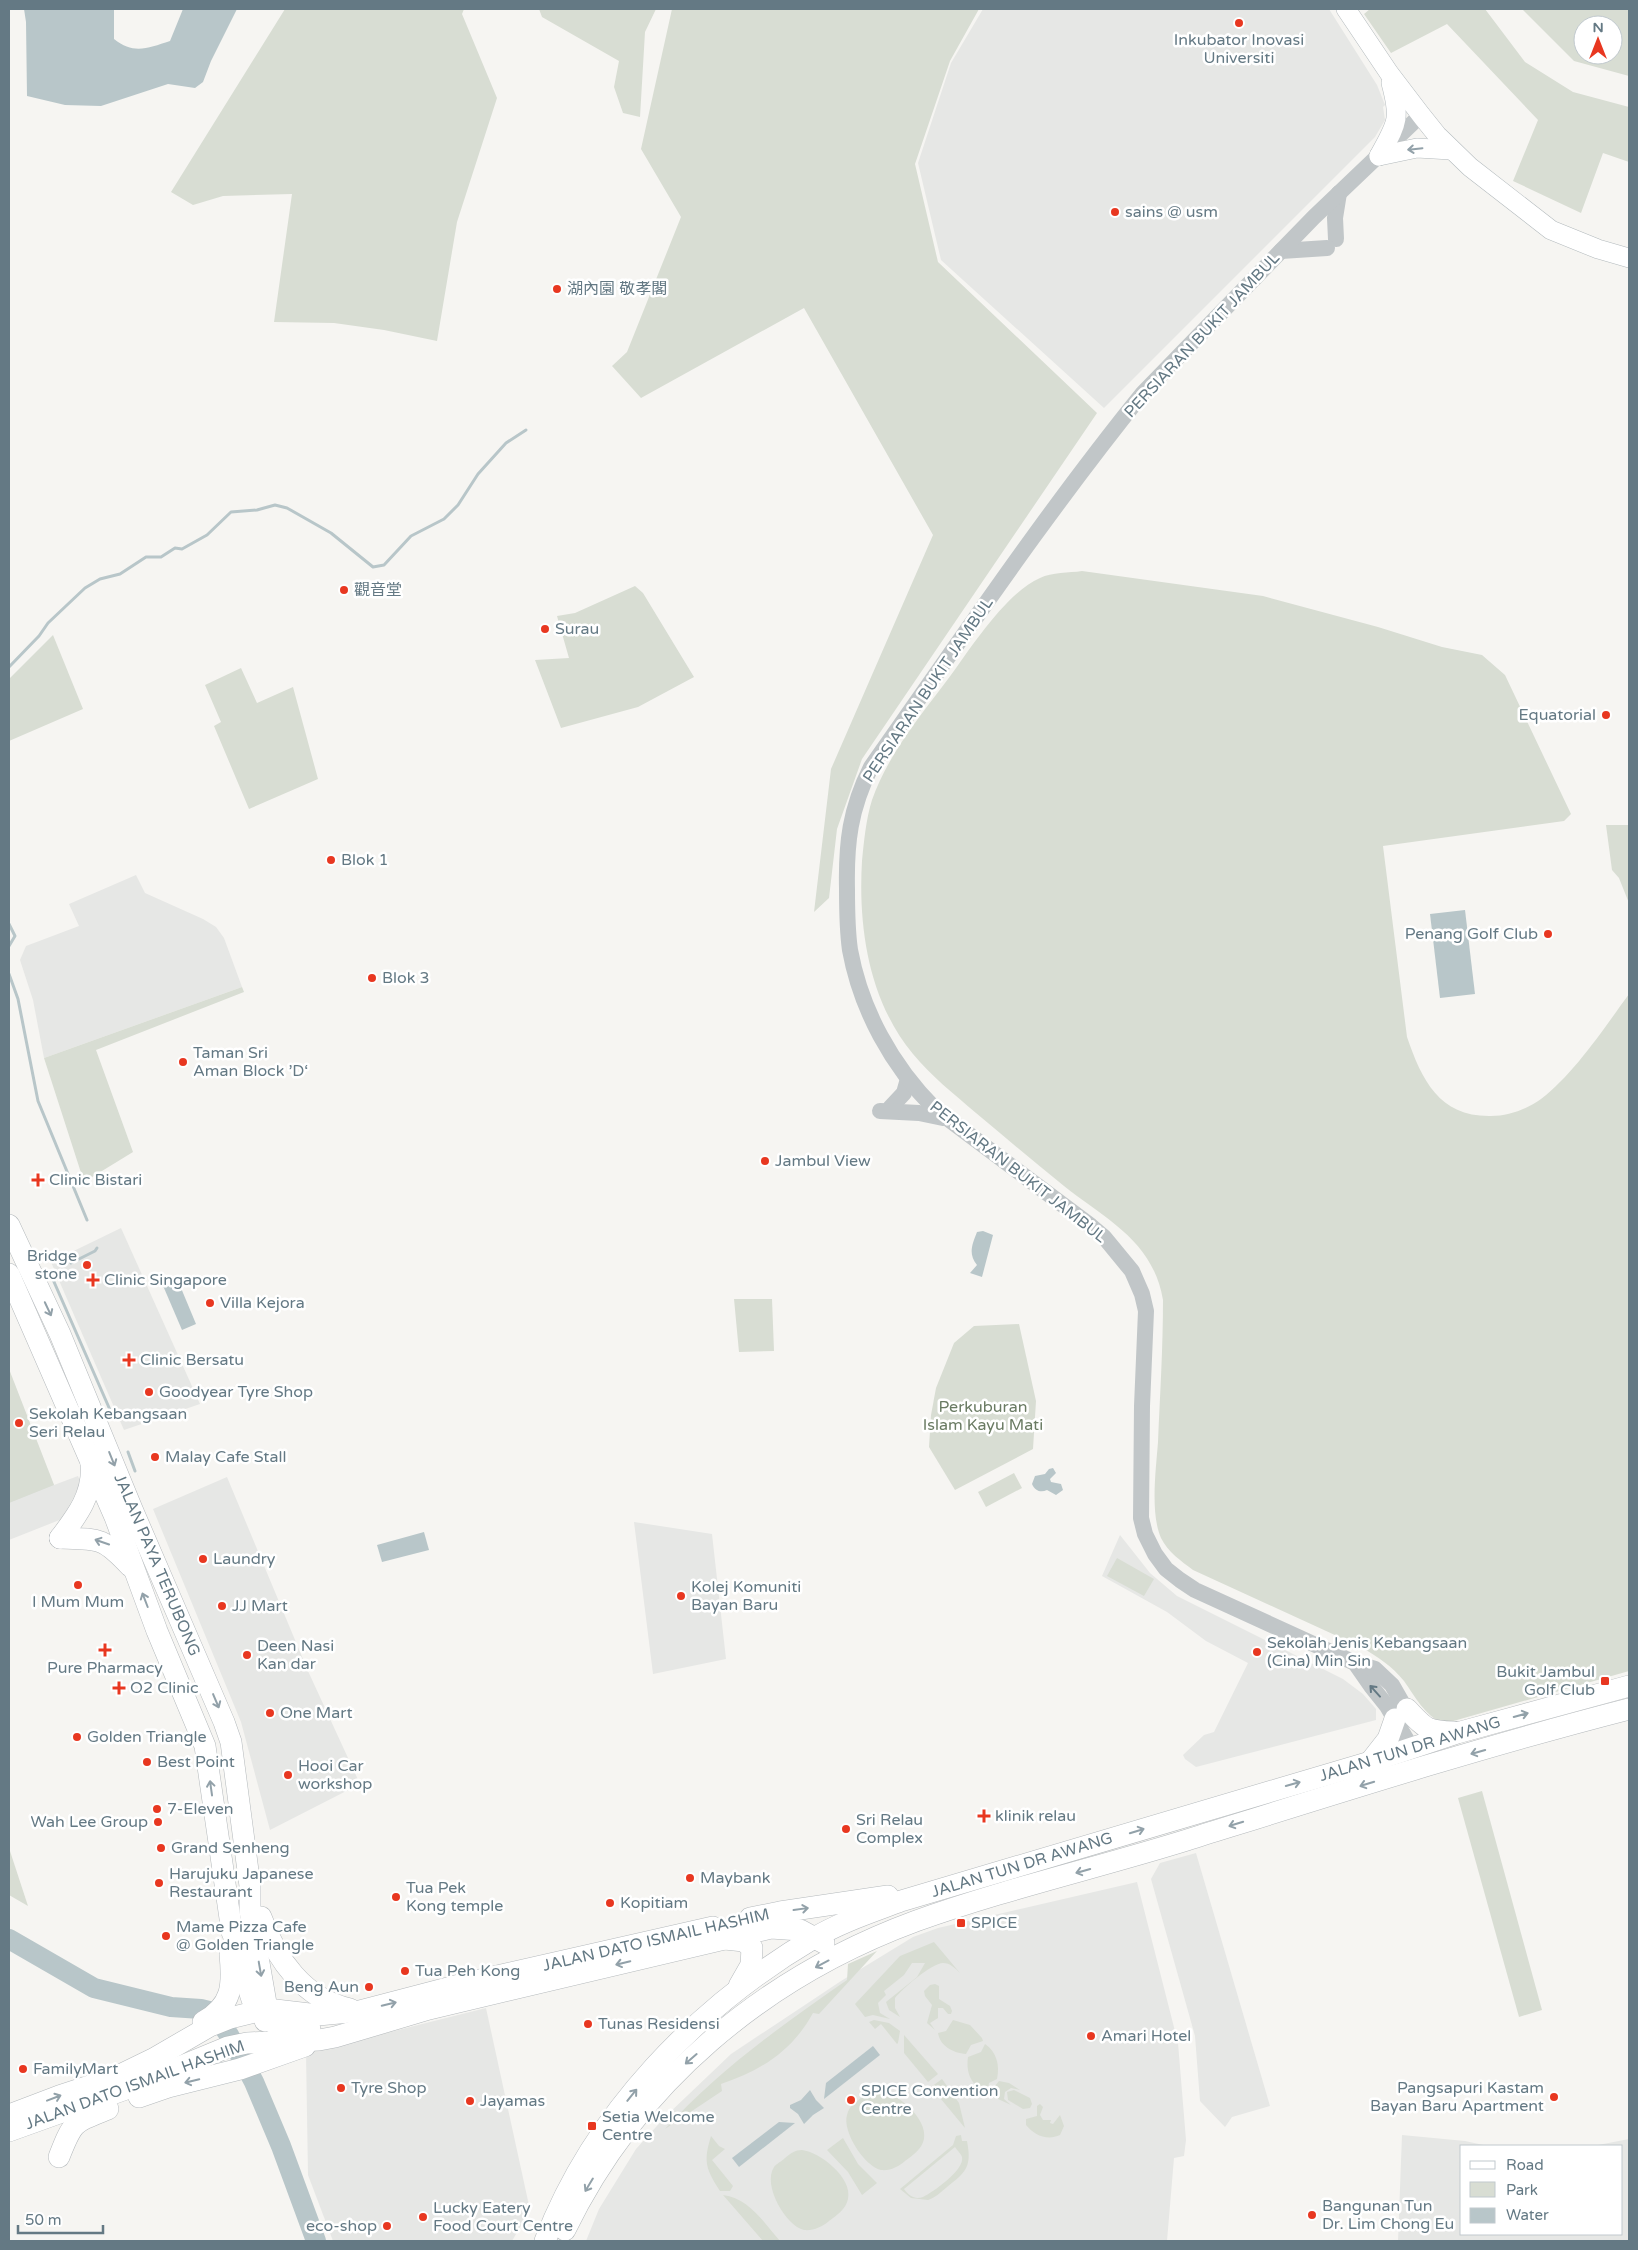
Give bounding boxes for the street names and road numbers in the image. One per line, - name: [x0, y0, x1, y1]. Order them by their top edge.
- street label: PERSIARAN BUKIT JAMBUL: [1120, 248, 1284, 422]
- street label: PERSIARAN BUKIT JAMBUL: [859, 594, 997, 786]
- street label: PERSIARAN BUKIT JAMBUL: [926, 1097, 1110, 1247]
- street label: JALAN PAYA TERUBONG: [109, 1471, 205, 1659]
- street label: JALAN TUN DR AWANG: [1317, 1712, 1503, 1786]
- street label: JALAN TUN DR AWANG: [929, 1828, 1115, 1902]
- street label: JALAN DATO ISMAIL HASHIM: [541, 1904, 771, 1976]
- street label: JALAN DATO ISMAIL HASHIM: [22, 2036, 248, 2134]

